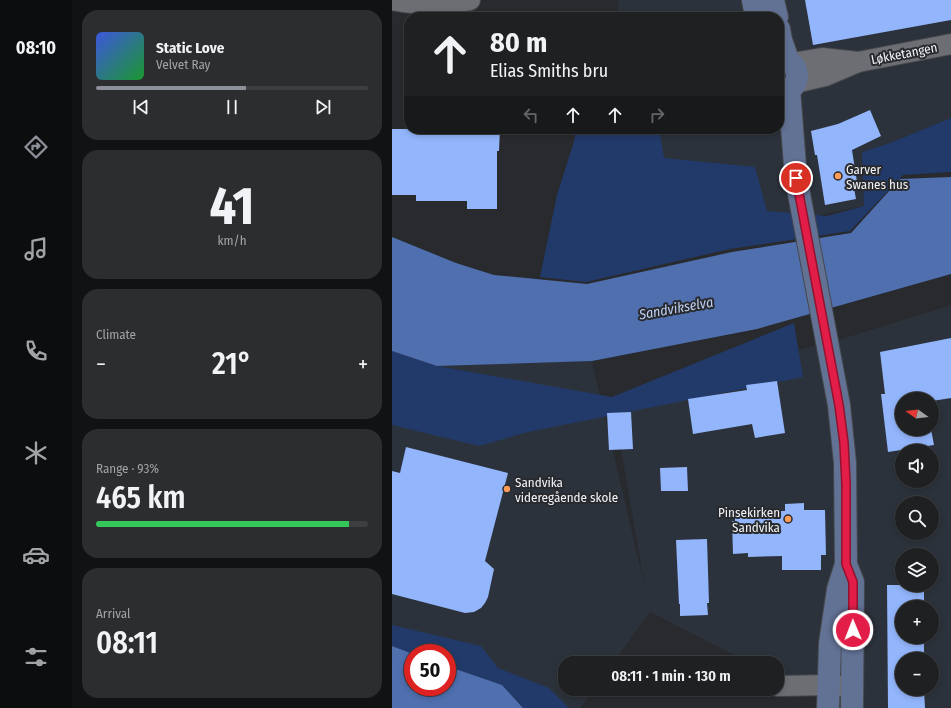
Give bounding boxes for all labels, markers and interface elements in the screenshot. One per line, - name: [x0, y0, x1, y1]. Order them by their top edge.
- text: 80 m: [490, 26, 547, 59]
- icon: ahead: [424, 28, 476, 80]
- text: 08:10: [16, 37, 56, 59]
- text: Static Love: [156, 39, 224, 57]
- street label: Løkketangen: [870, 40, 939, 67]
- text: Velvet Ray: [156, 57, 210, 72]
- text: Elias Smiths bru: [490, 60, 608, 82]
- icon: previous: [130, 96, 152, 118]
- icon: pause: [221, 96, 243, 118]
- icon: next: [312, 96, 334, 118]
- icon: left: [520, 104, 542, 126]
- icon: ahead: [562, 104, 584, 126]
- icon: ahead: [604, 104, 626, 126]
- icon: right: [646, 104, 668, 126]
- icon: directions: [22, 133, 50, 161]
- pin: [779, 161, 813, 195]
- place label: Garver Swanes hus: [846, 162, 909, 192]
- icon: arrive: [785, 167, 807, 189]
- marker: Garver Swanes hus: [833, 171, 843, 181]
- text: 41: [209, 175, 255, 238]
- text: km/h: [218, 233, 247, 248]
- icon: music: [22, 235, 50, 263]
- water label: Sandvikselva: [637, 294, 715, 324]
- text: Climate: [96, 327, 136, 342]
- icon: phone: [22, 337, 50, 365]
- text: 21°: [212, 346, 252, 382]
- text: −: [96, 351, 106, 378]
- text: +: [358, 351, 368, 378]
- north arrow: [895, 392, 939, 436]
- map controls: [895, 392, 939, 696]
- icon: climate: [22, 439, 50, 467]
- button: sound: [895, 444, 939, 488]
- text: Range · 93%: [96, 461, 159, 476]
- place label: Sandvika videregående skole: [515, 475, 618, 505]
- text: 465 km: [96, 480, 185, 516]
- marker: Sandvika videregående skole: [502, 484, 512, 494]
- button: search: [895, 496, 939, 540]
- place label: Pinsekirken Sandvika: [718, 505, 780, 535]
- marker: Pinsekirken Sandvika: [783, 514, 793, 524]
- icon: car: [22, 541, 50, 569]
- button: layers: [895, 548, 939, 592]
- button: +: [895, 600, 939, 644]
- text: Arrival: [96, 606, 130, 621]
- position arrow: [832, 609, 874, 651]
- text: 08:11: [96, 625, 158, 661]
- icon: filters: [22, 643, 50, 671]
- speed limit sign: 50: [404, 644, 456, 696]
- button: −: [895, 652, 939, 696]
- text: 08:11 · 1 min · 130 m: [611, 667, 731, 685]

